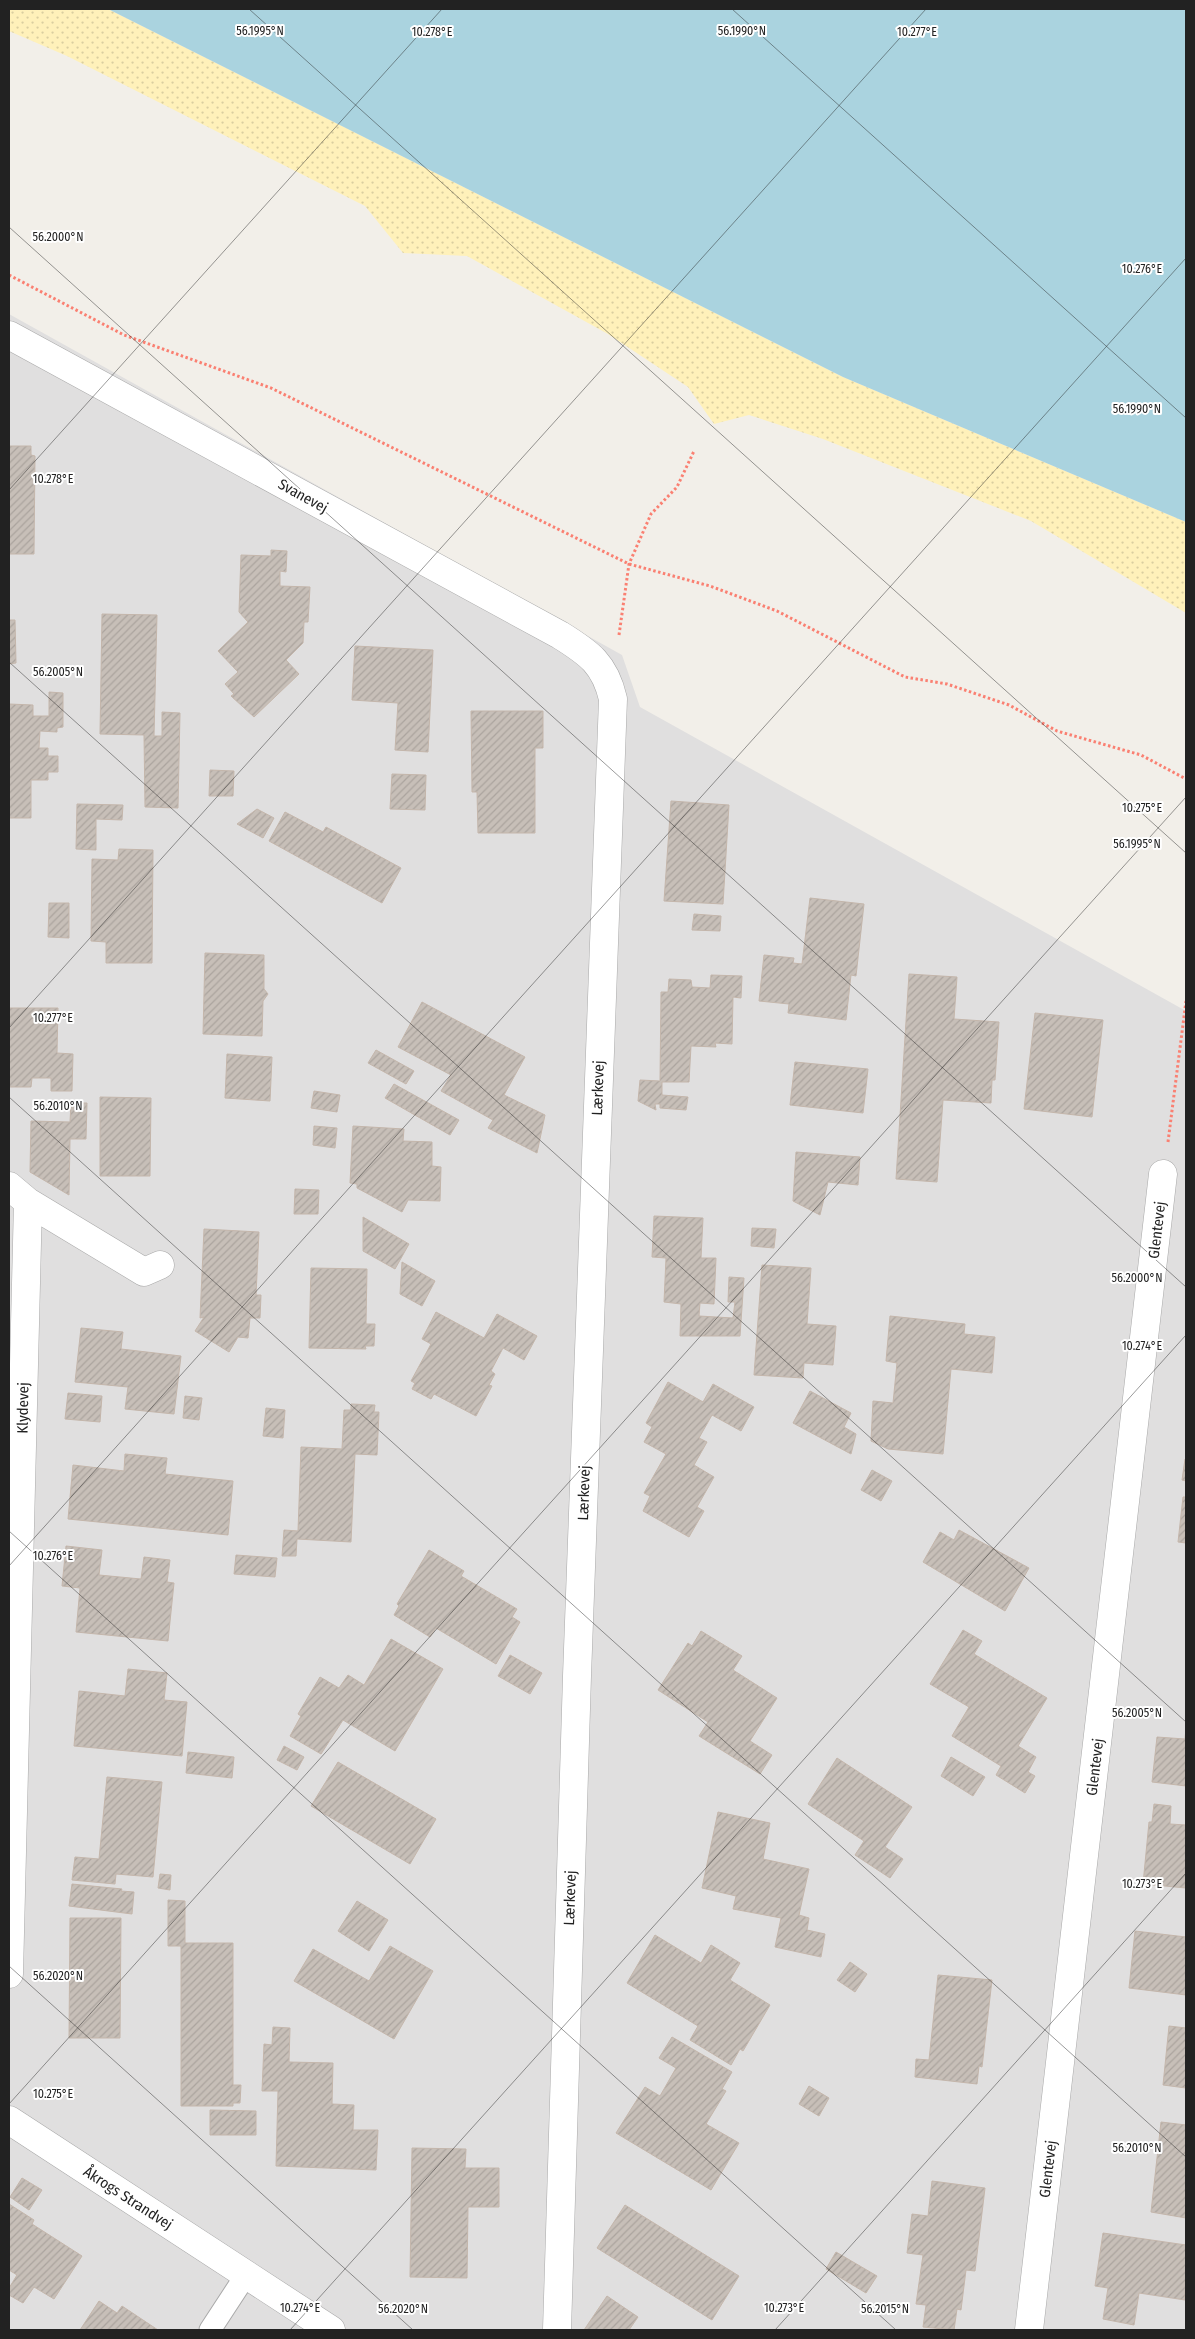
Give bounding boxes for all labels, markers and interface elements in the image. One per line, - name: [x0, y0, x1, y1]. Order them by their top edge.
- text: 56.1995°N: [236, 24, 284, 38]
- text: 56.1990°N: [718, 24, 766, 38]
- text: 10.278°E: [412, 25, 453, 39]
- text: 10.277°E: [897, 25, 937, 39]
- text: 56.2000°N: [33, 230, 83, 244]
- text: 10.276°E: [1122, 262, 1163, 276]
- text: 56.1990°N: [1113, 402, 1161, 416]
- text: 10.278°E: [33, 472, 74, 486]
- street label: Svanevej: [275, 475, 331, 517]
- text: 56.2005°N: [33, 665, 83, 679]
- text: 10.275°E: [1122, 801, 1162, 815]
- text: 56.1995°N: [1113, 837, 1161, 851]
- text: 10.277°E: [33, 1011, 73, 1025]
- street label: Lærkevej: [588, 1060, 608, 1116]
- text: 56.2010°N: [33, 1099, 83, 1113]
- street label: Glentevej: [1145, 1200, 1169, 1260]
- text: 56.2000°N: [1112, 1271, 1162, 1285]
- text: 10.274°E: [1122, 1339, 1162, 1353]
- street label: Klydevej: [14, 1382, 32, 1434]
- street label: Lærkevej: [574, 1465, 594, 1521]
- text: 10.276°E: [33, 1549, 74, 1563]
- text: 56.2005°N: [1112, 1706, 1162, 1720]
- street label: Glentevej: [1083, 1737, 1107, 1797]
- street label: Lærkevej: [560, 1870, 580, 1926]
- text: 10.273°E: [1122, 1877, 1162, 1891]
- text: 56.2020°N: [33, 1969, 83, 1983]
- text: 10.275°E: [33, 2087, 73, 2101]
- street label: Glentevej: [1036, 2139, 1060, 2199]
- text: 56.2010°N: [1112, 2141, 1162, 2155]
- street label: Åkrogs Strandvej: [80, 2162, 176, 2234]
- text: 10.274°E: [280, 2301, 320, 2315]
- text: 10.273°E: [764, 2301, 804, 2315]
- text: 56.2020°N: [378, 2302, 428, 2316]
- text: 56.2015°N: [861, 2302, 909, 2316]

